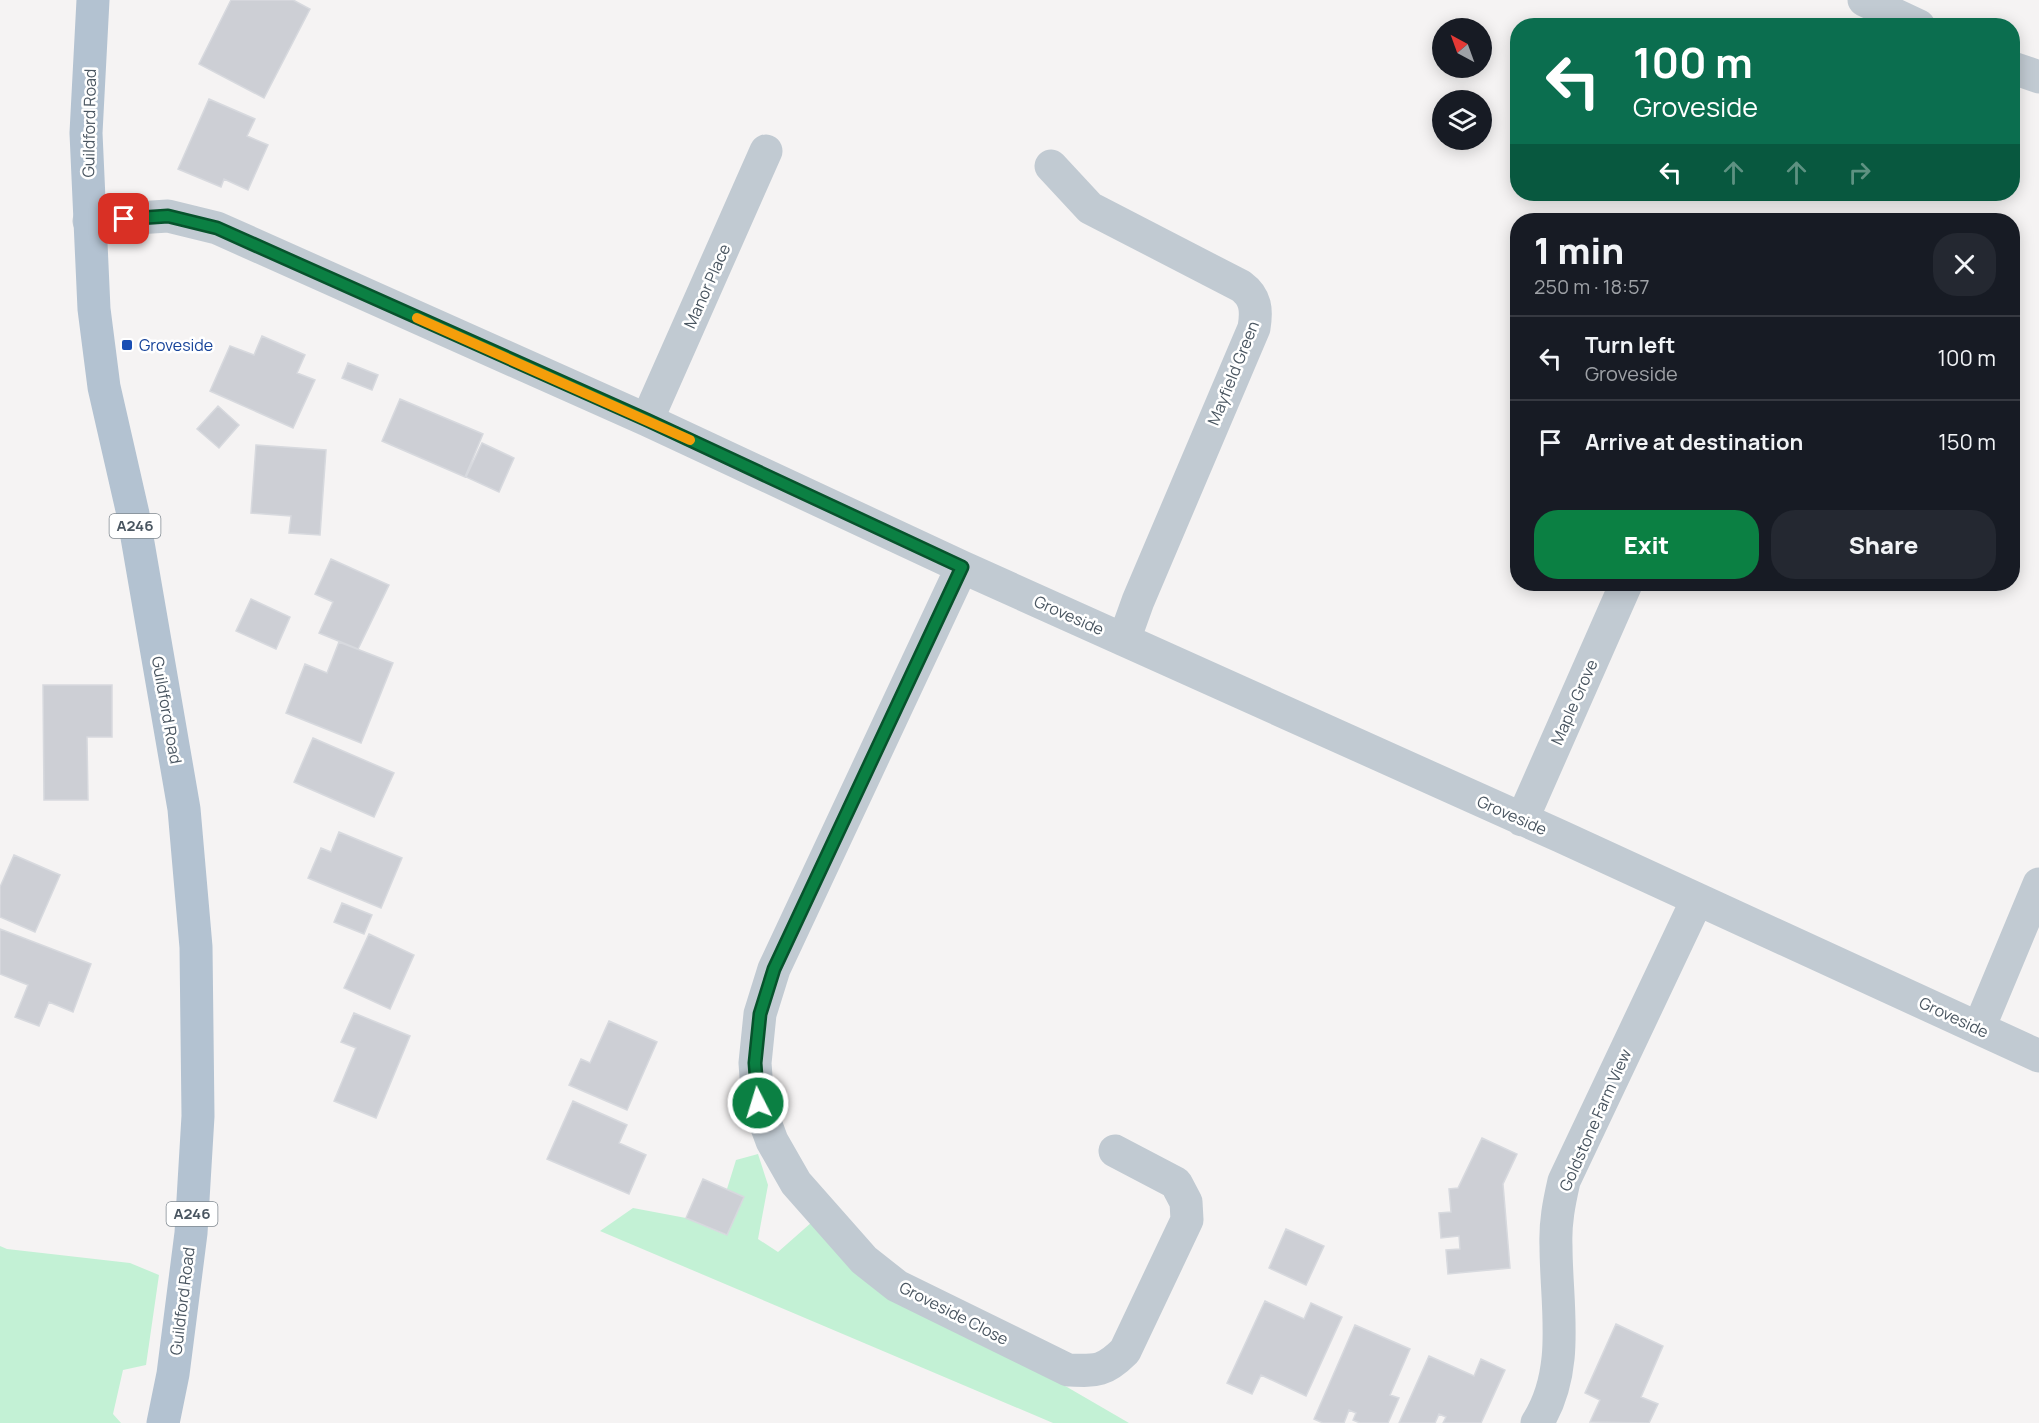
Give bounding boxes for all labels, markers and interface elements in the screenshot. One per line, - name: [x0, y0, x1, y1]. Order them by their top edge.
- north arrow: [1432, 18, 1492, 78]
- map controls: [1432, 18, 1492, 150]
- text: 100 m: [1633, 33, 1753, 91]
- icon: left: [1534, 42, 1612, 120]
- street label: Guildford Road: [77, 68, 101, 178]
- text: Groveside: [1633, 88, 1758, 125]
- button: layers: [1432, 90, 1492, 150]
- icon: left: [1654, 156, 1687, 189]
- icon: ahead: [1717, 156, 1750, 189]
- icon: ahead: [1780, 156, 1813, 189]
- icon: right: [1843, 156, 1876, 189]
- pin: [98, 193, 149, 244]
- icon: arrive: [107, 202, 140, 235]
- text: 1 min: [1534, 226, 1624, 275]
- button: close: [1933, 233, 1996, 296]
- street label: Manor Place: [679, 240, 735, 332]
- text: 250 m · 18:57: [1534, 273, 1650, 300]
- street label: Mayfield Green: [1202, 318, 1264, 428]
- text: Turn left: [1585, 330, 1675, 360]
- place label: Groveside: [139, 334, 213, 356]
- marker: Groveside: [120, 338, 134, 352]
- icon: left: [1534, 342, 1567, 375]
- text: 100 m: [1938, 343, 1996, 373]
- text: Groveside: [1585, 360, 1678, 387]
- icon: arrive: [1534, 426, 1567, 459]
- text: Arrive at destination: [1585, 427, 1803, 457]
- text: 150 m: [1938, 427, 1996, 457]
- button: Exit: [1534, 510, 1759, 579]
- button: Share: [1771, 510, 1996, 579]
- road number: A246: [110, 514, 160, 538]
- street label: Groveside: [1031, 590, 1107, 640]
- street label: Guildford Road: [147, 655, 187, 765]
- street label: Maple Grove: [1545, 656, 1603, 748]
- street label: Groveside: [1474, 790, 1550, 840]
- street label: Groveside: [1916, 991, 1992, 1043]
- street label: Goldstone Farm View: [1554, 1045, 1636, 1195]
- position arrow: [726, 1071, 790, 1135]
- road number: A246: [166, 1202, 218, 1226]
- street label: Guildford Road: [164, 1246, 200, 1356]
- street label: Groveside Close: [896, 1276, 1012, 1350]

